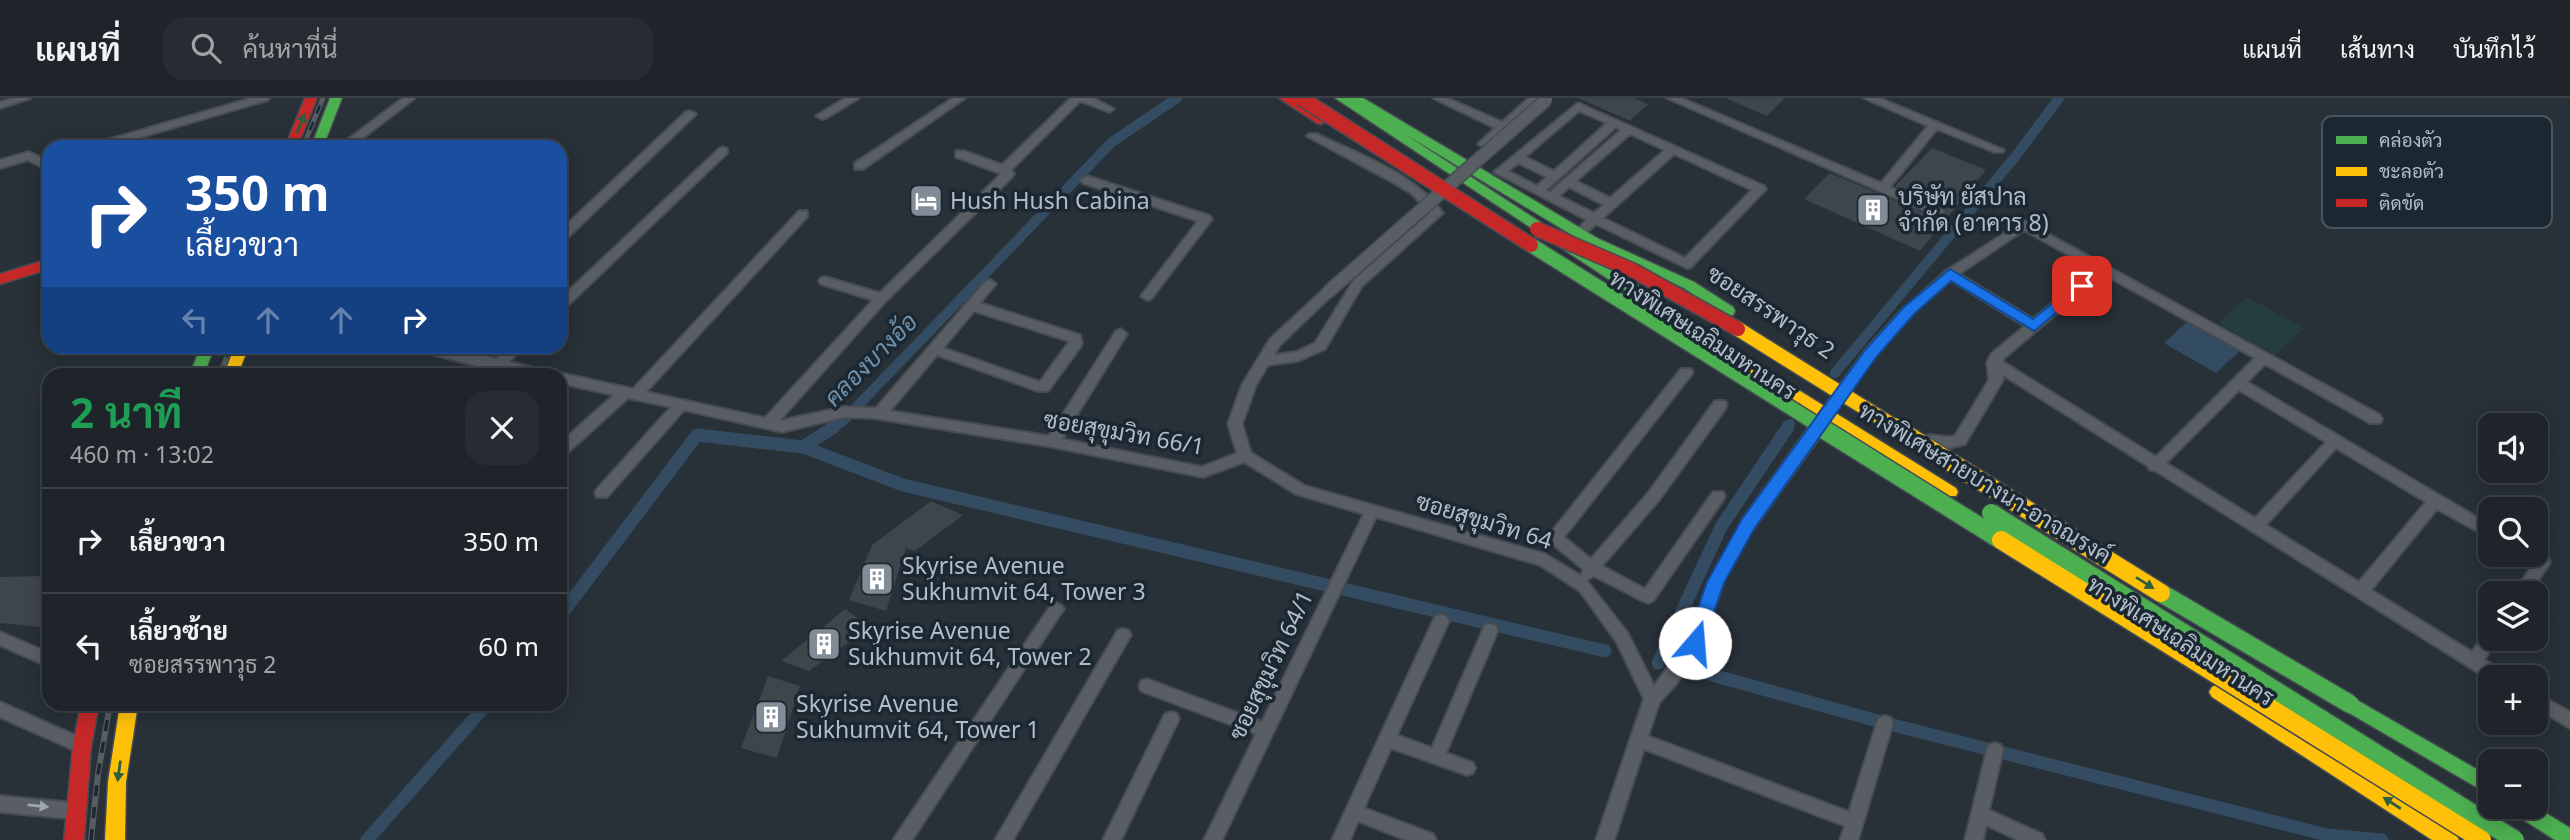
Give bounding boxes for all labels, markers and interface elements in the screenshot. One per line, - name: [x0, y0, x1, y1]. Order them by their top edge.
- search box: [163, 17, 653, 80]
- text: แผนที่: [35, 26, 121, 71]
- icon: search: [187, 29, 225, 67]
- text: ค้นหาที่นี่: [243, 30, 338, 66]
- text: แผนที่: [2242, 32, 2302, 65]
- text: เส้นทาง: [2340, 32, 2415, 65]
- text: บันทึกไว้: [2453, 32, 2535, 65]
- one-way arrow: [296, 112, 307, 133]
- legend: [2322, 116, 2552, 228]
- text: คล่องตัว: [2379, 127, 2443, 153]
- text: ชะลอตัว: [2379, 158, 2444, 184]
- text: 350 m: [185, 159, 330, 225]
- icon: right: [70, 168, 161, 259]
- place label: บริษัท ยัสปาล จำกัด (อาคาร 8): [1898, 180, 2049, 238]
- hotel icon: Hush Hush Cabina: [907, 182, 945, 220]
- place label: Hush Hush Cabina: [950, 184, 1150, 216]
- text: ติดขัด: [2379, 190, 2424, 216]
- building icon: บริษัท ยัสปาล จำกัด (อาคาร 8): [1854, 191, 1892, 229]
- text: เลี้ยวขวา: [185, 222, 299, 265]
- pin: [2052, 256, 2112, 316]
- street label: ซอยสรรพาวุธ 2: [1701, 257, 1842, 367]
- street label: ทางพิเศษเฉลิมมหานคร: [1604, 262, 1803, 407]
- icon: arrive: [2063, 267, 2101, 305]
- icon: left: [176, 301, 214, 339]
- icon: ahead: [249, 301, 287, 339]
- icon: ahead: [322, 301, 360, 339]
- icon: right: [395, 301, 433, 339]
- water label: คลองบางอ้อ: [816, 305, 924, 413]
- text: 2 นาที: [70, 383, 182, 440]
- button: close: [465, 391, 539, 465]
- street label: ทางพิเศษสายบางนา-อาจณรงค์: [1853, 394, 2118, 570]
- street label: ซอยสุขุมวิท 66/1: [1041, 402, 1207, 463]
- map controls: [2478, 413, 2548, 819]
- button: sound: [2478, 413, 2548, 483]
- text: 460 m · 13:02: [70, 438, 214, 470]
- street label: ซอยสุขุมวิท 64: [1412, 484, 1556, 557]
- button: search: [2478, 497, 2548, 567]
- icon: right: [70, 522, 108, 560]
- text: เลี้ยวขวา: [129, 523, 226, 559]
- text: 350 m: [463, 523, 539, 559]
- place label: Skyrise Avenue Sukhumvit 64, Tower 3: [902, 549, 1146, 607]
- building icon: Skyrise Avenue Sukhumvit 64, Tower 3: [858, 560, 896, 598]
- street label: ทางพิเศษเฉลิมมหานคร: [2082, 568, 2281, 713]
- one-way arrow: [2136, 577, 2155, 590]
- button: layers: [2478, 581, 2548, 651]
- street label: ซอยสุขุมวิท 64/1: [1220, 584, 1321, 745]
- position arrow: [1658, 606, 1732, 680]
- text: เลี้ยวซ้าย: [129, 612, 228, 648]
- place label: Skyrise Avenue Sukhumvit 64, Tower 2: [848, 614, 1092, 672]
- building icon: Skyrise Avenue Sukhumvit 64, Tower 2: [805, 625, 843, 663]
- icon: left: [70, 627, 108, 665]
- text: 60 m: [478, 628, 539, 664]
- text: ซอยสรรพาวุธ 2: [129, 648, 277, 680]
- button: +: [2478, 665, 2548, 735]
- place label: Skyrise Avenue Sukhumvit 64, Tower 1: [796, 687, 1040, 745]
- building icon: Skyrise Avenue Sukhumvit 64, Tower 1: [752, 698, 790, 736]
- button: −: [2478, 749, 2548, 819]
- one-way arrow: [113, 760, 124, 782]
- one-way arrow: [2382, 797, 2401, 810]
- one-way arrow: [27, 801, 49, 812]

